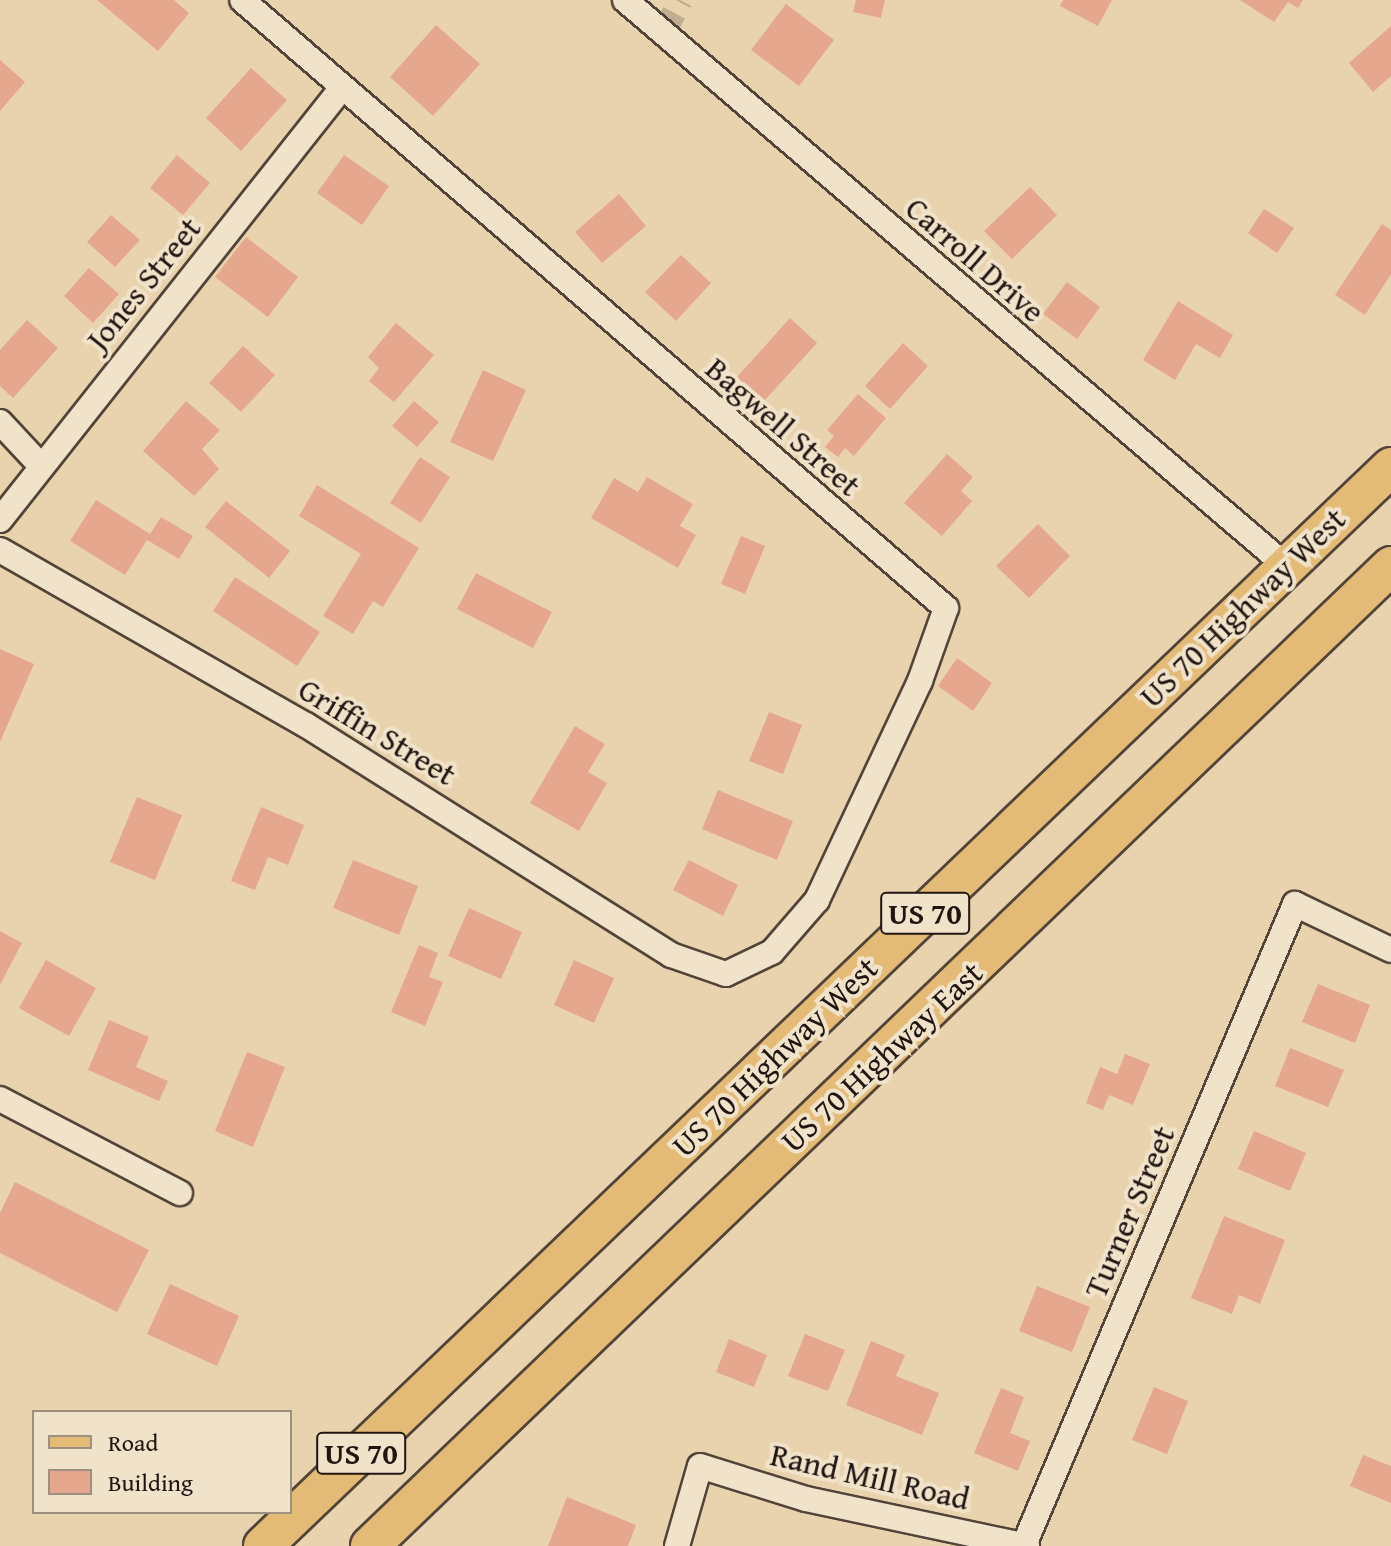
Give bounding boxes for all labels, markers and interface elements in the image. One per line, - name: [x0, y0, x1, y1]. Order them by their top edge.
- street label: Carroll Drive: [898, 189, 1052, 331]
- street label: Jones Street: [79, 210, 209, 358]
- street label: Bagwell Street: [698, 349, 868, 505]
- street label: US 70 Highway West: [1132, 500, 1354, 716]
- street label: Griffin Street: [291, 670, 463, 794]
- road number: US 70: [879, 887, 971, 939]
- street label: US 70 Highway West: [664, 949, 886, 1165]
- street label: US 70 Highway East: [773, 954, 991, 1160]
- street label: Turner Street: [1077, 1120, 1183, 1304]
- legend: [32, 1410, 292, 1514]
- text: Road: [108, 1425, 158, 1460]
- road number: US 70: [315, 1427, 407, 1479]
- street label: Rand Mill Road: [767, 1435, 973, 1519]
- text: Building: [108, 1465, 193, 1500]

